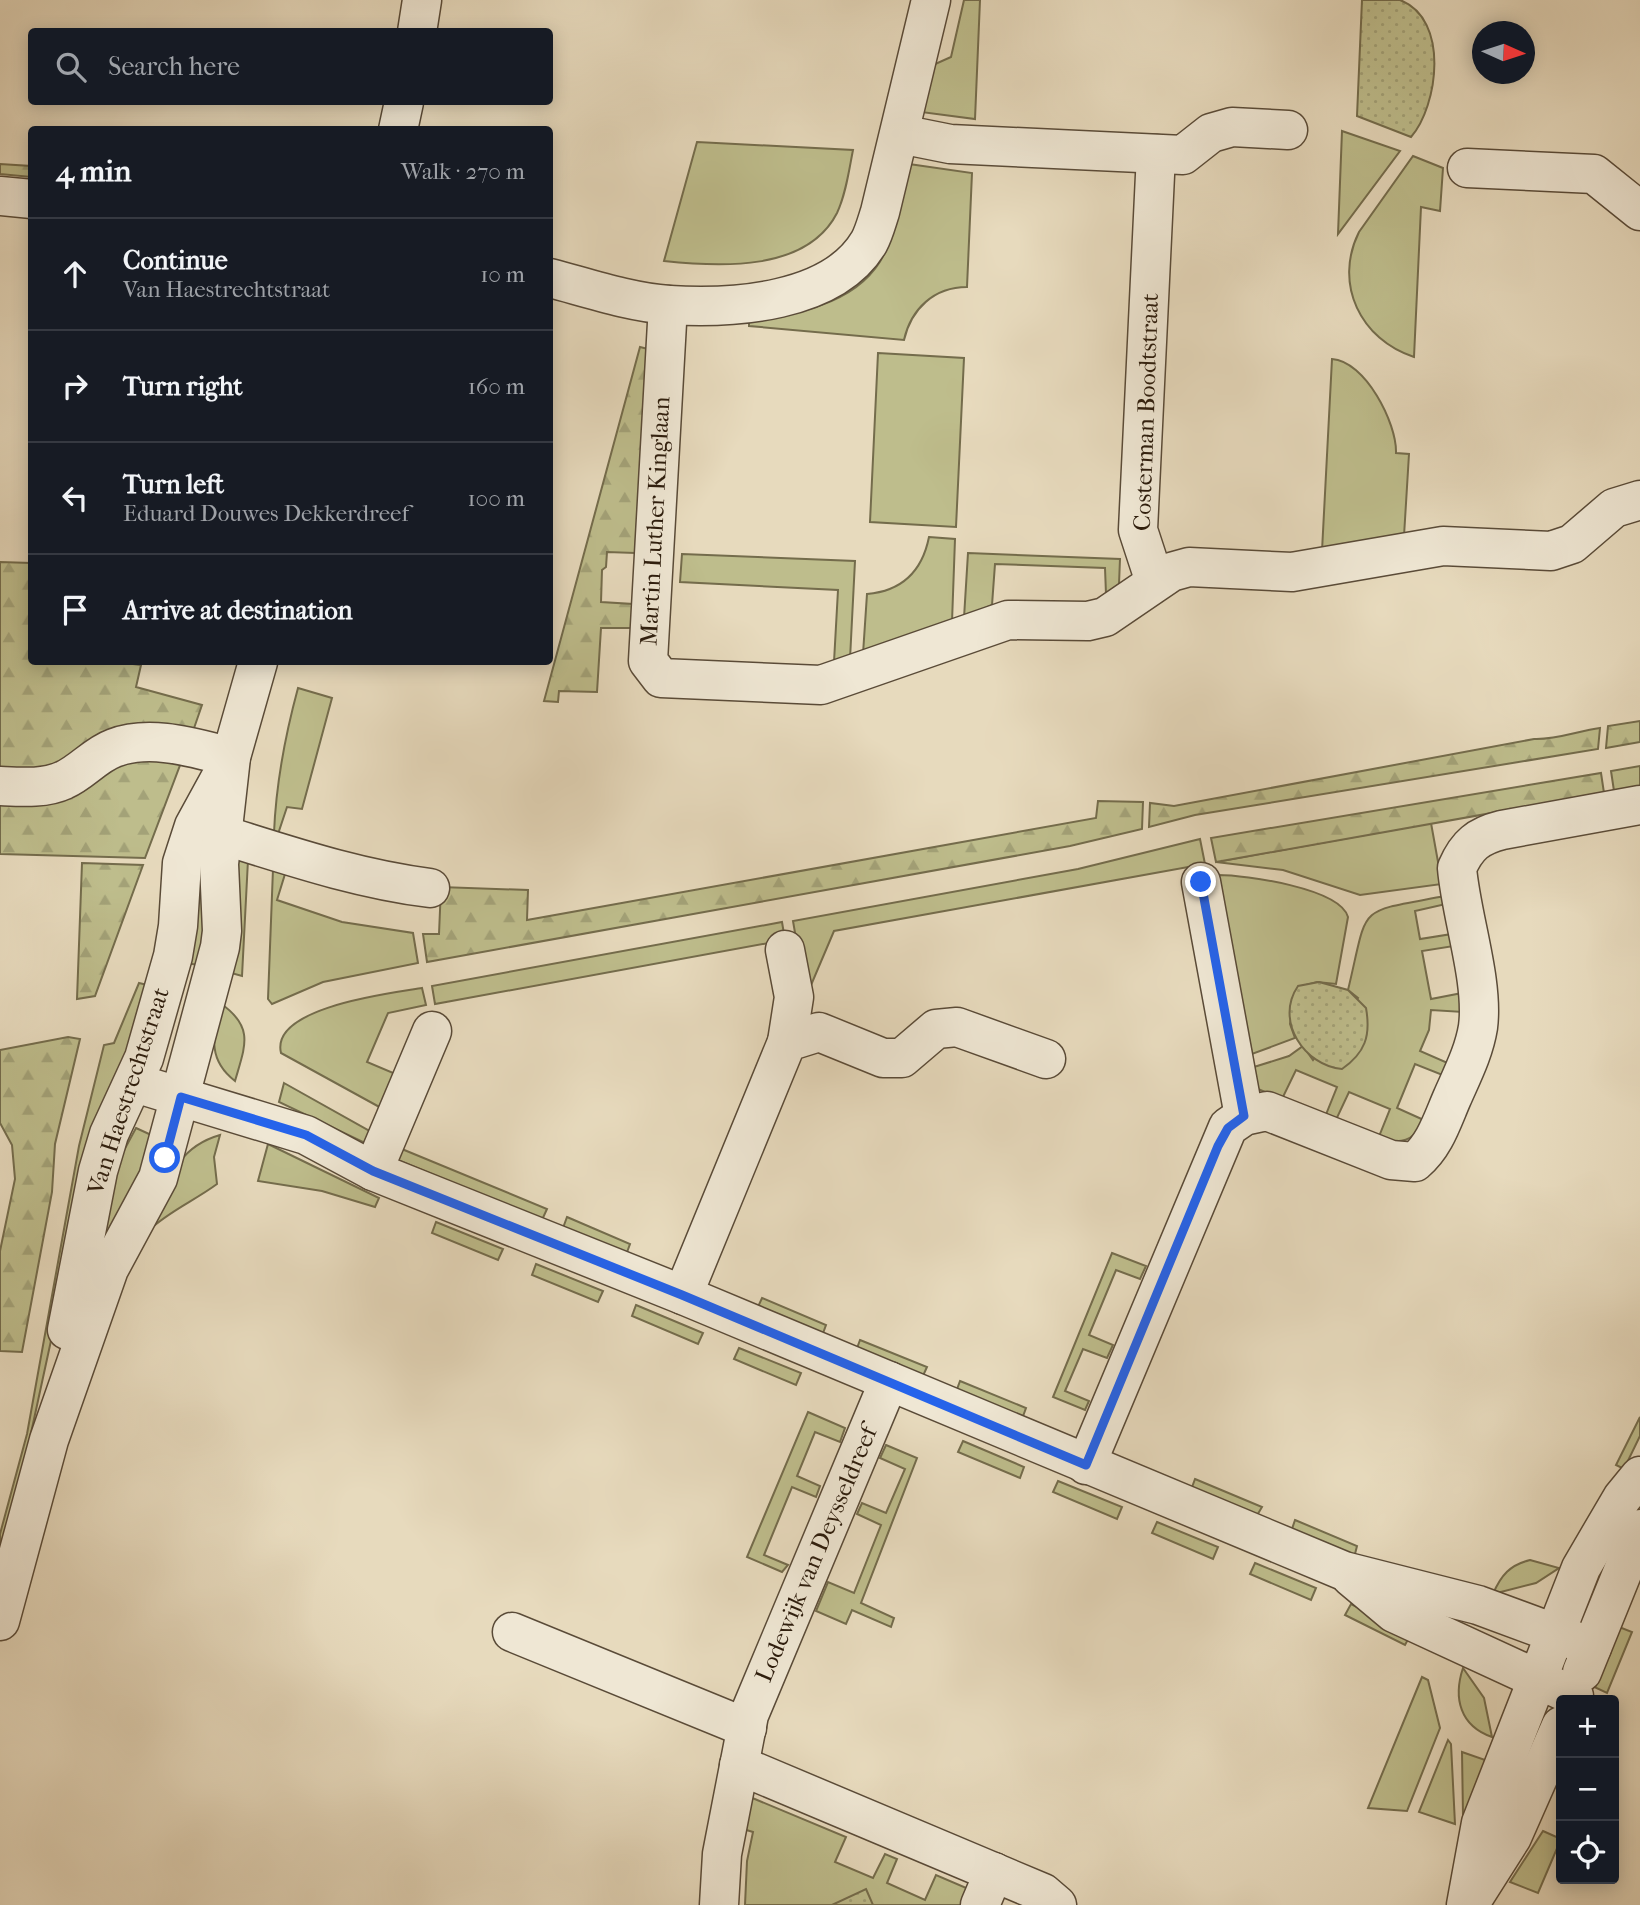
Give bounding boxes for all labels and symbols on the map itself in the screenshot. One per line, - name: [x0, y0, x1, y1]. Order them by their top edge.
- north arrow: [1472, 21, 1535, 84]
- street label: Costerman Boodtstraat: [1128, 292, 1164, 531]
- street label: Martin Luther Kinglaan: [634, 396, 676, 646]
- route end: [1185, 866, 1216, 897]
- street label: Van Haestrechtstraat: [81, 983, 175, 1199]
- route start: [149, 1142, 180, 1173]
- street label: Lodewijk van Deysseldreef: [749, 1417, 885, 1686]

